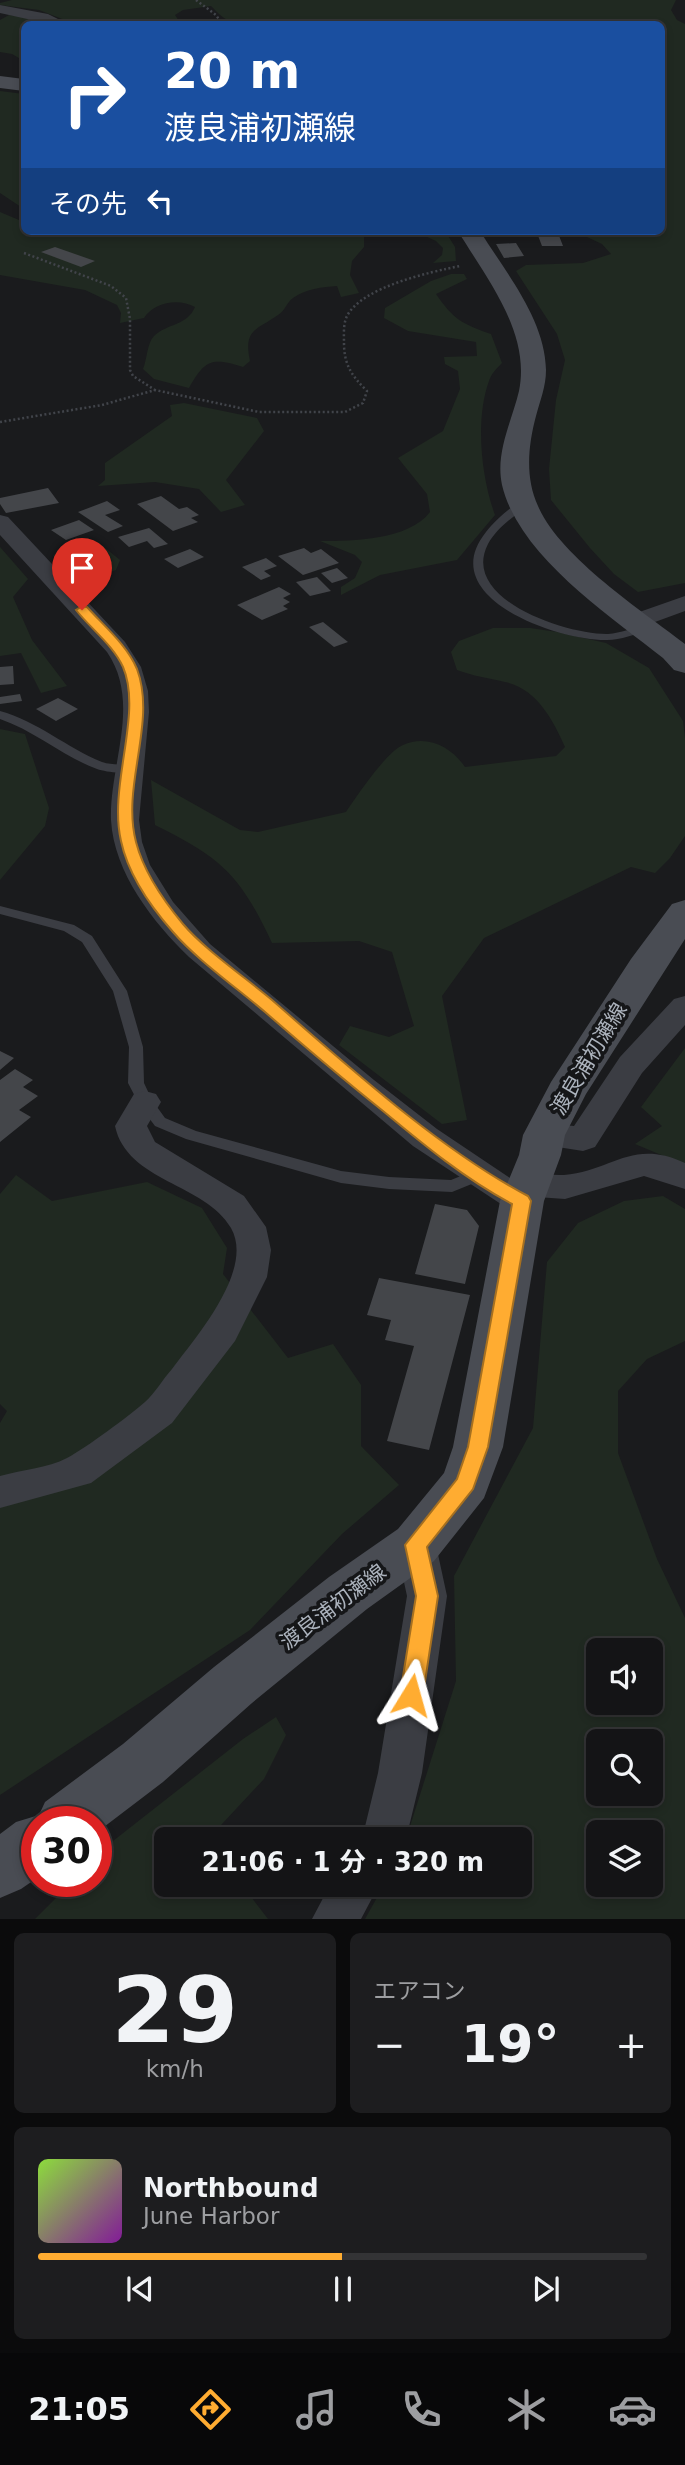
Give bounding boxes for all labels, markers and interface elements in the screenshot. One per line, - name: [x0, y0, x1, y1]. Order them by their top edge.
- text: 20 m: [164, 43, 300, 100]
- icon: right: [49, 49, 140, 140]
- text: 渡良浦初瀬線: [164, 109, 356, 147]
- icon: left: [141, 182, 179, 220]
- text: その先: [49, 189, 127, 219]
- pin: [52, 538, 112, 610]
- icon: arrive: [63, 549, 101, 587]
- street label: 渡良浦初瀬線: [546, 999, 632, 1119]
- street label: 渡良浦初瀬線: [275, 1560, 391, 1654]
- map controls: [586, 1638, 663, 1897]
- button: sound: [586, 1638, 663, 1715]
- position arrow: [374, 1658, 448, 1732]
- button: search: [586, 1729, 663, 1806]
- speed limit sign: 30: [21, 1806, 112, 1897]
- button: layers: [586, 1820, 663, 1897]
- text: 21:06 · 1 分 · 320 m: [202, 1847, 484, 1877]
- text: 29: [111, 1958, 238, 2063]
- text: エアコン: [374, 1978, 466, 2004]
- text: 19°: [461, 2014, 559, 2074]
- text: −: [374, 2023, 405, 2067]
- text: +: [615, 2023, 647, 2067]
- text: km/h: [146, 2056, 204, 2082]
- text: Northbound: [143, 2173, 319, 2203]
- text: June Harbor: [143, 2203, 279, 2229]
- icon: previous: [121, 2270, 159, 2308]
- icon: pause: [324, 2270, 362, 2308]
- icon: next: [527, 2270, 565, 2308]
- icon: directions: [186, 2385, 235, 2434]
- icon: music: [292, 2385, 341, 2434]
- icon: phone: [397, 2385, 446, 2434]
- icon: climate: [502, 2385, 551, 2434]
- icon: car: [608, 2385, 657, 2434]
- text: 21:05: [28, 2390, 130, 2428]

